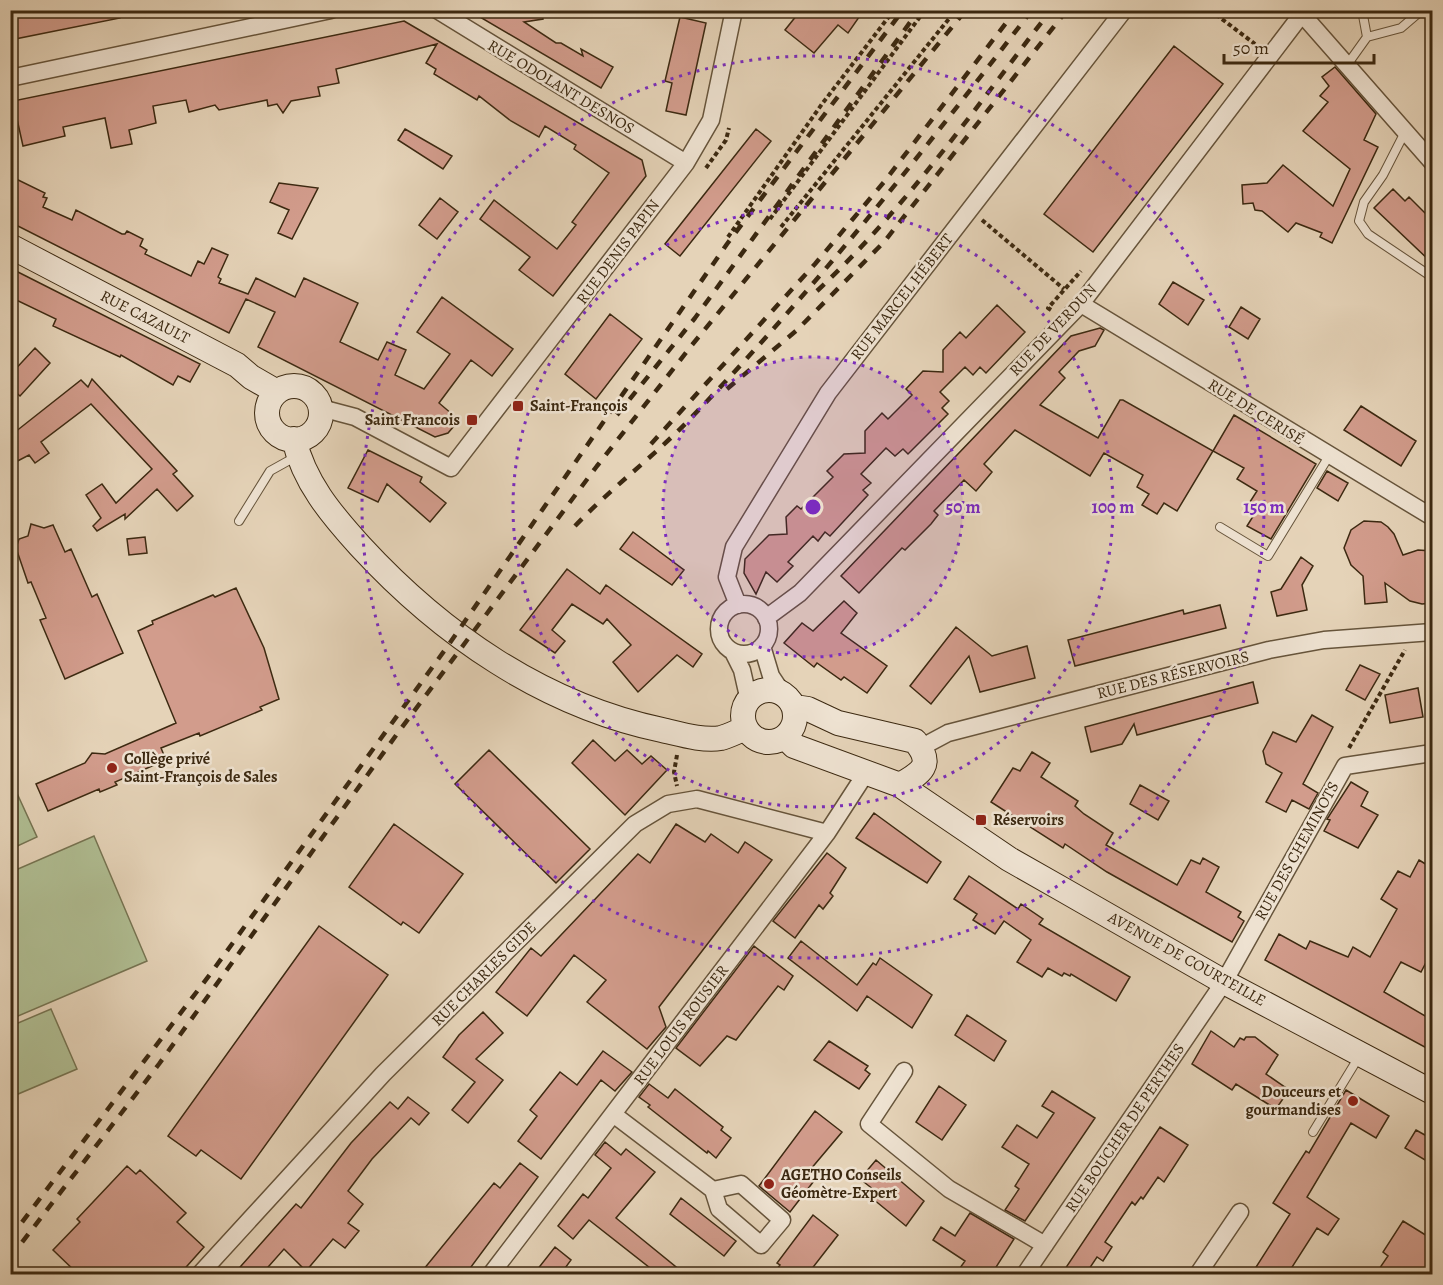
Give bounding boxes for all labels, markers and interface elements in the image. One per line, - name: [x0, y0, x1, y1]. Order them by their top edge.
- scale bar: [1224, 27, 1374, 65]
- street label: RUE ODOLANT DESNOS: [484, 34, 638, 140]
- text: 50 m: [1233, 36, 1269, 60]
- street label: RUE DENIS PAPIN: [571, 195, 665, 309]
- street label: RUE MARCEL HÉBERT: [846, 229, 959, 365]
- street label: RUE DE VERDUN: [1004, 279, 1102, 381]
- street label: RUE CAZAULT: [96, 285, 194, 349]
- street label: RUE DE CERISÉ: [1204, 374, 1308, 450]
- place label: Saint-François: [530, 395, 628, 417]
- marker: Saint-François: [511, 399, 525, 413]
- place label: Saint Francois: [365, 409, 460, 431]
- marker: Saint Francois: [465, 413, 479, 427]
- text: 50 m: [946, 495, 980, 519]
- text: 100 m: [1092, 495, 1134, 519]
- text: 150 m: [1243, 495, 1285, 519]
- centre of rings: [803, 497, 823, 517]
- street label: RUE DES RÉSERVOIRS: [1095, 645, 1251, 705]
- place label: Collège privé Saint-François de Sales: [124, 748, 278, 788]
- marker: Collège privé Saint-François de Sales: [105, 761, 119, 775]
- street label: RUE DES CHEMINOTS: [1250, 778, 1344, 924]
- place label: Réservoirs: [993, 809, 1064, 831]
- marker: Réservoirs: [974, 813, 988, 827]
- street label: AVENUE DE COURTEILLE: [1103, 906, 1270, 1012]
- street label: RUE CHARLES GIDE: [427, 917, 541, 1031]
- street label: RUE LOUIS ROUSIER: [628, 960, 734, 1090]
- street label: RUE BOUCHER DE PERTHES: [1060, 1039, 1190, 1217]
- place label: Douceurs et gourmandises: [1246, 1081, 1342, 1121]
- marker: Douceurs et gourmandises: [1346, 1094, 1360, 1108]
- place label: AGETHO Conseils Géomètre-Expert: [780, 1164, 902, 1204]
- marker: AGETHO Conseils Géomètre-Expert: [762, 1177, 776, 1191]

